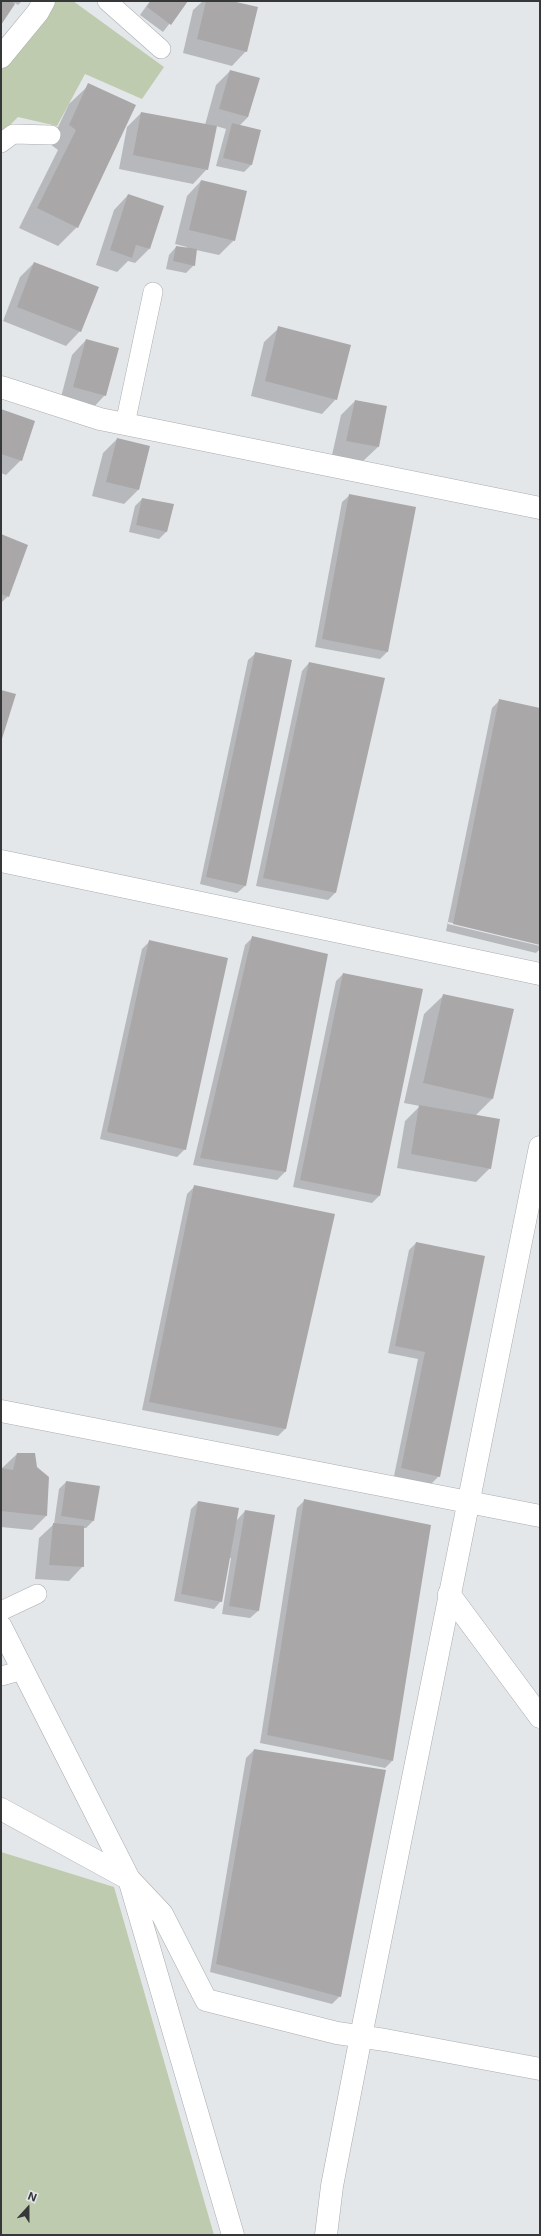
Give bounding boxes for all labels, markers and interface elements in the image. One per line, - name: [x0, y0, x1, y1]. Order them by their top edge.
- north arrow: [8, 2188, 48, 2228]
- text: N: [26, 2189, 39, 2205]

